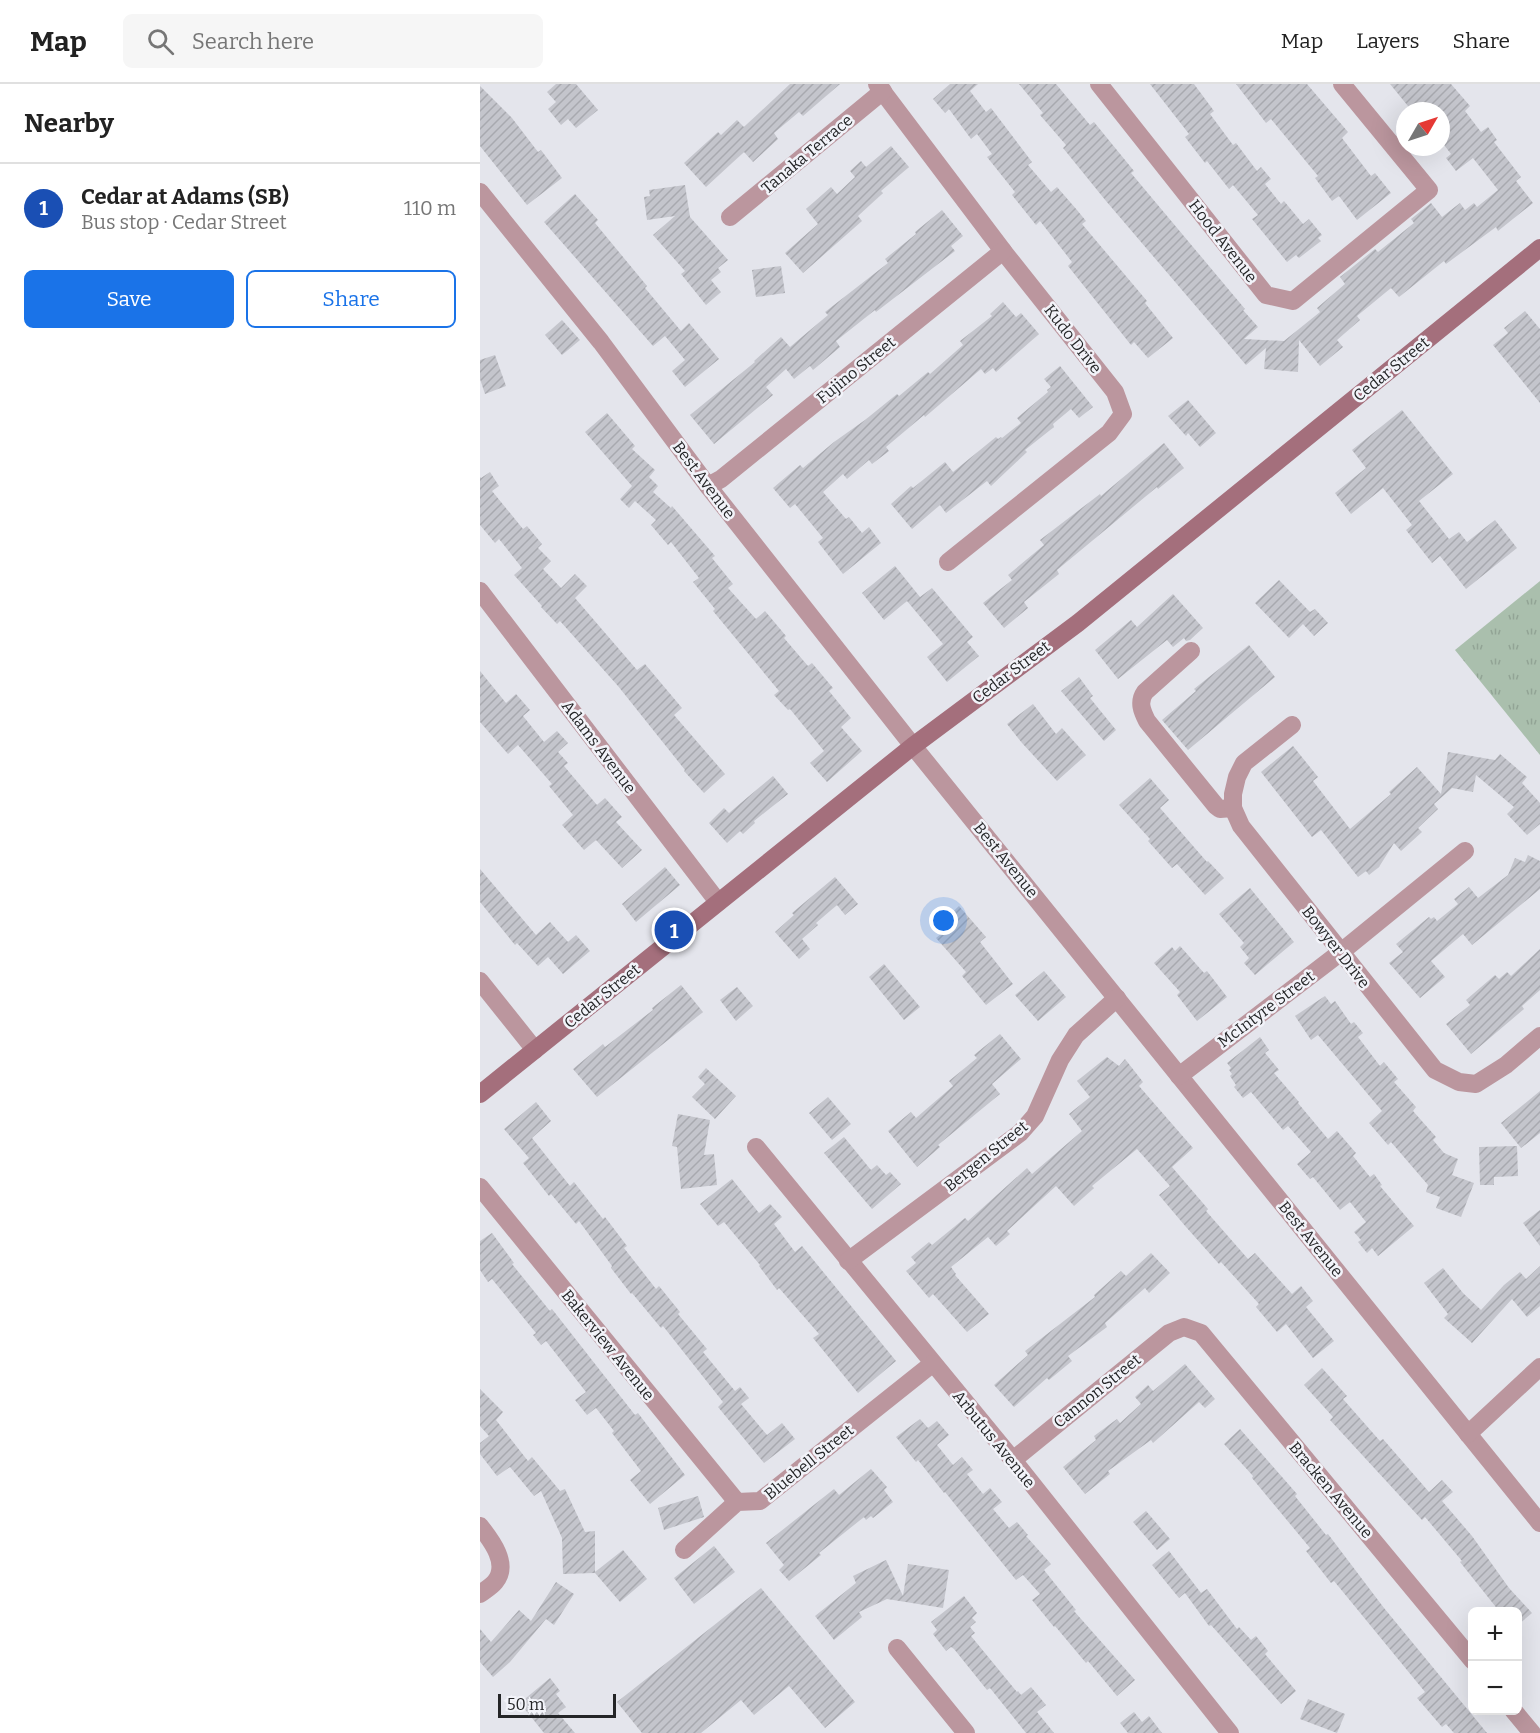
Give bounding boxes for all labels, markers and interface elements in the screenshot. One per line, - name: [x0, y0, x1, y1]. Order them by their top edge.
- search box: [123, 14, 543, 68]
- text: Map: [30, 25, 87, 58]
- icon: search: [144, 25, 177, 58]
- text: Search here: [192, 28, 314, 55]
- text: Map: [1281, 28, 1323, 54]
- text: Layers: [1356, 28, 1420, 54]
- text: Share: [1453, 28, 1510, 54]
- north arrow: [1396, 102, 1450, 156]
- text: Nearby: [24, 108, 114, 139]
- street label: Tanaka Terrace: [758, 110, 856, 198]
- text: Cedar at Adams (SB): [81, 183, 289, 210]
- text: 1: [39, 196, 48, 220]
- text: 110 m: [404, 196, 456, 220]
- street label: Hood Avenue: [1185, 196, 1261, 286]
- text: Bus stop · Cedar Street: [81, 210, 287, 234]
- button: Save: [24, 270, 234, 328]
- button: Share: [246, 270, 456, 328]
- street label: Kudo Drive: [1040, 301, 1106, 377]
- street label: Fujino Street: [813, 332, 899, 407]
- street label: Cedar Street: [1349, 333, 1433, 405]
- street label: Best Avenue: [669, 438, 739, 522]
- street label: Cedar Street: [969, 637, 1054, 707]
- street label: Adams Avenue: [558, 697, 640, 797]
- street label: Best Avenue: [970, 818, 1042, 902]
- street label: Bowyer Drive: [1298, 902, 1374, 992]
- your location: [929, 906, 958, 935]
- pin: 1: [654, 908, 694, 952]
- street label: Cedar Street: [560, 960, 644, 1032]
- street label: McIntyre Street: [1214, 966, 1318, 1051]
- street label: Bergen Street: [941, 1117, 1032, 1195]
- street label: Best Avenue: [1275, 1197, 1347, 1281]
- street label: Bakerview Avenue: [558, 1286, 658, 1404]
- street label: Cannon Street: [1050, 1350, 1145, 1432]
- street label: Arbutus Avenue: [949, 1386, 1039, 1492]
- street label: Bluebell Street: [761, 1420, 857, 1504]
- street label: Bracken Avenue: [1285, 1438, 1377, 1542]
- map controls: [1468, 1607, 1522, 1715]
- button: +: [1468, 1607, 1522, 1661]
- button: −: [1468, 1661, 1522, 1715]
- scale bar: [498, 1691, 616, 1718]
- text: 50 m: [507, 1695, 544, 1714]

